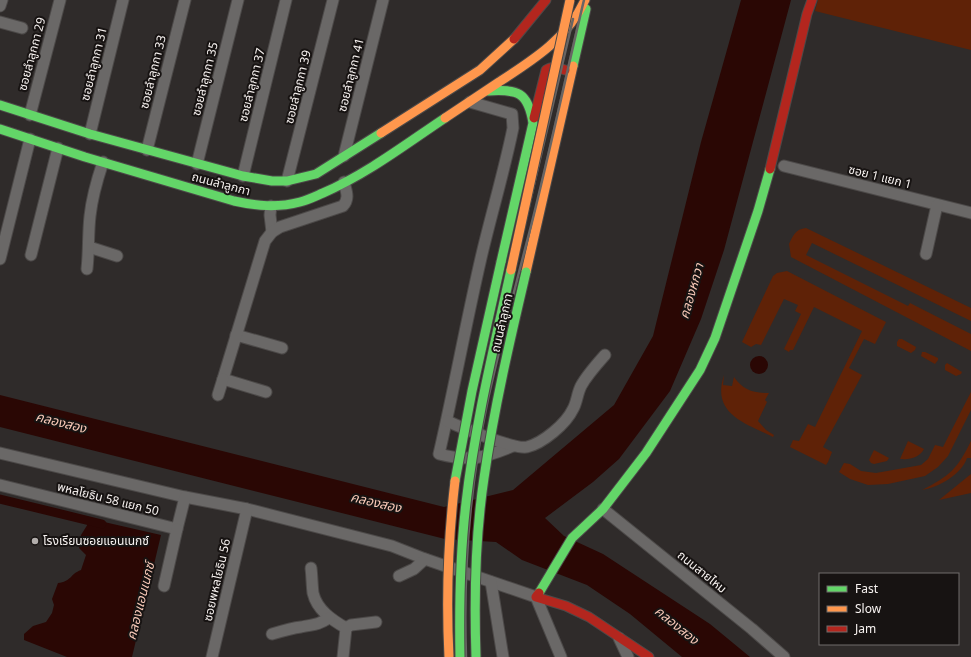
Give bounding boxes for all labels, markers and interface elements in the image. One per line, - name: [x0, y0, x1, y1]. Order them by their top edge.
- street label: ซอยลำลูกกา 29: [14, 15, 50, 92]
- street label: ซอยลำลูกกา 31: [76, 25, 111, 103]
- street label: ซอยลำลูกกา 33: [135, 33, 170, 111]
- street label: ซอยลำลูกกา 41: [333, 36, 368, 114]
- street label: ซอยลำลูกกา 35: [187, 40, 222, 118]
- street label: ซอยลำลูกกา 37: [234, 46, 269, 124]
- street label: ซอยลำลูกกา 39: [280, 48, 315, 126]
- street label: ซอย 1 แยก 1: [847, 160, 913, 193]
- street label: ถนนลำลูกกา: [190, 168, 252, 199]
- water label: คลองหกวา: [674, 260, 708, 321]
- street label: ถนนลำลูกกา: [487, 292, 517, 354]
- water label: คลองสอง: [34, 407, 89, 437]
- street label: พหลโยธิน 58 แยก 50: [56, 478, 161, 519]
- water label: คลองสอง: [349, 487, 404, 517]
- place label: โรงเรียนซอยแอนเนกซ์: [43, 532, 149, 549]
- marker: โรงเรียนซอยแอนเนกซ์: [30, 536, 40, 546]
- street label: ซอยพหลโยธิน 56: [199, 537, 234, 623]
- street label: ถนนสายไหม: [674, 546, 731, 597]
- water label: คลองแอนเนกซ์: [122, 557, 159, 642]
- legend: [819, 573, 959, 645]
- text: Fast: [855, 580, 879, 597]
- text: Slow: [855, 600, 882, 617]
- water label: คลองสอง: [651, 602, 704, 649]
- text: Jam: [854, 620, 876, 637]

